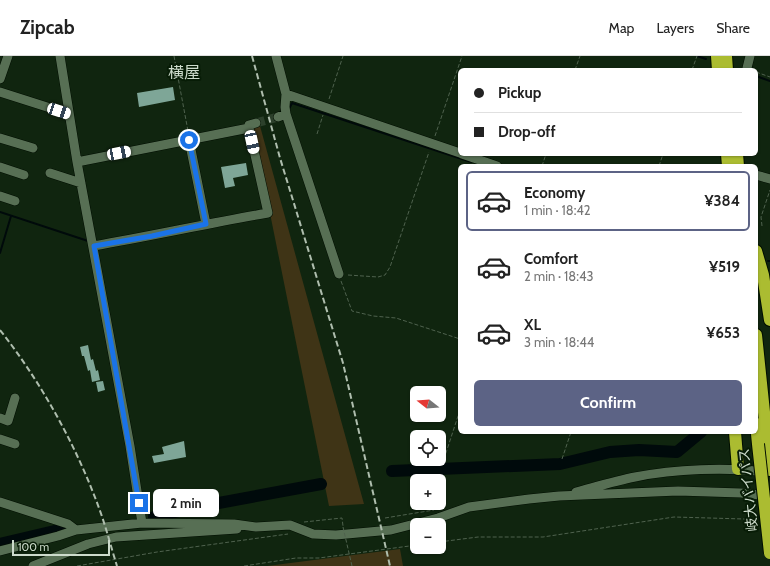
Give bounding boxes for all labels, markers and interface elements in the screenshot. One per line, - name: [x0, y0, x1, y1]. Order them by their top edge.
- text: Zipcab: [20, 16, 75, 39]
- text: Map: [609, 19, 634, 37]
- text: Layers: [656, 19, 694, 37]
- text: Share: [716, 19, 750, 37]
- district label: 横屋: [168, 63, 200, 82]
- text: Pickup: [498, 84, 541, 102]
- car: [46, 102, 72, 120]
- text: Drop-off: [498, 123, 556, 141]
- car: [244, 129, 260, 155]
- route start: [180, 131, 198, 149]
- car: [106, 145, 132, 161]
- icon: car: [476, 183, 512, 219]
- text: Economy: [524, 184, 585, 202]
- text: ¥384: [704, 192, 740, 210]
- text: 1 min · 18:42: [524, 202, 591, 218]
- icon: car: [476, 249, 512, 285]
- text: Comfort: [524, 250, 578, 268]
- text: ¥519: [709, 258, 740, 276]
- text: 2 min · 18:43: [524, 268, 593, 284]
- icon: car: [476, 315, 512, 351]
- text: XL: [524, 316, 541, 334]
- text: ¥653: [706, 324, 740, 342]
- text: 3 min · 18:44: [524, 334, 594, 350]
- button: Confirm: [474, 380, 742, 426]
- north arrow: [410, 386, 446, 422]
- map controls: [410, 386, 446, 554]
- button: locate: [410, 430, 446, 466]
- street label: 岐大バイパス: [735, 447, 761, 533]
- button: +: [410, 474, 446, 510]
- callout: 2 min: [153, 489, 219, 517]
- route end: [130, 494, 148, 512]
- text: 2 min: [170, 495, 202, 511]
- button: −: [410, 518, 446, 554]
- scale bar: [12, 538, 110, 557]
- text: 100 m: [18, 540, 49, 554]

